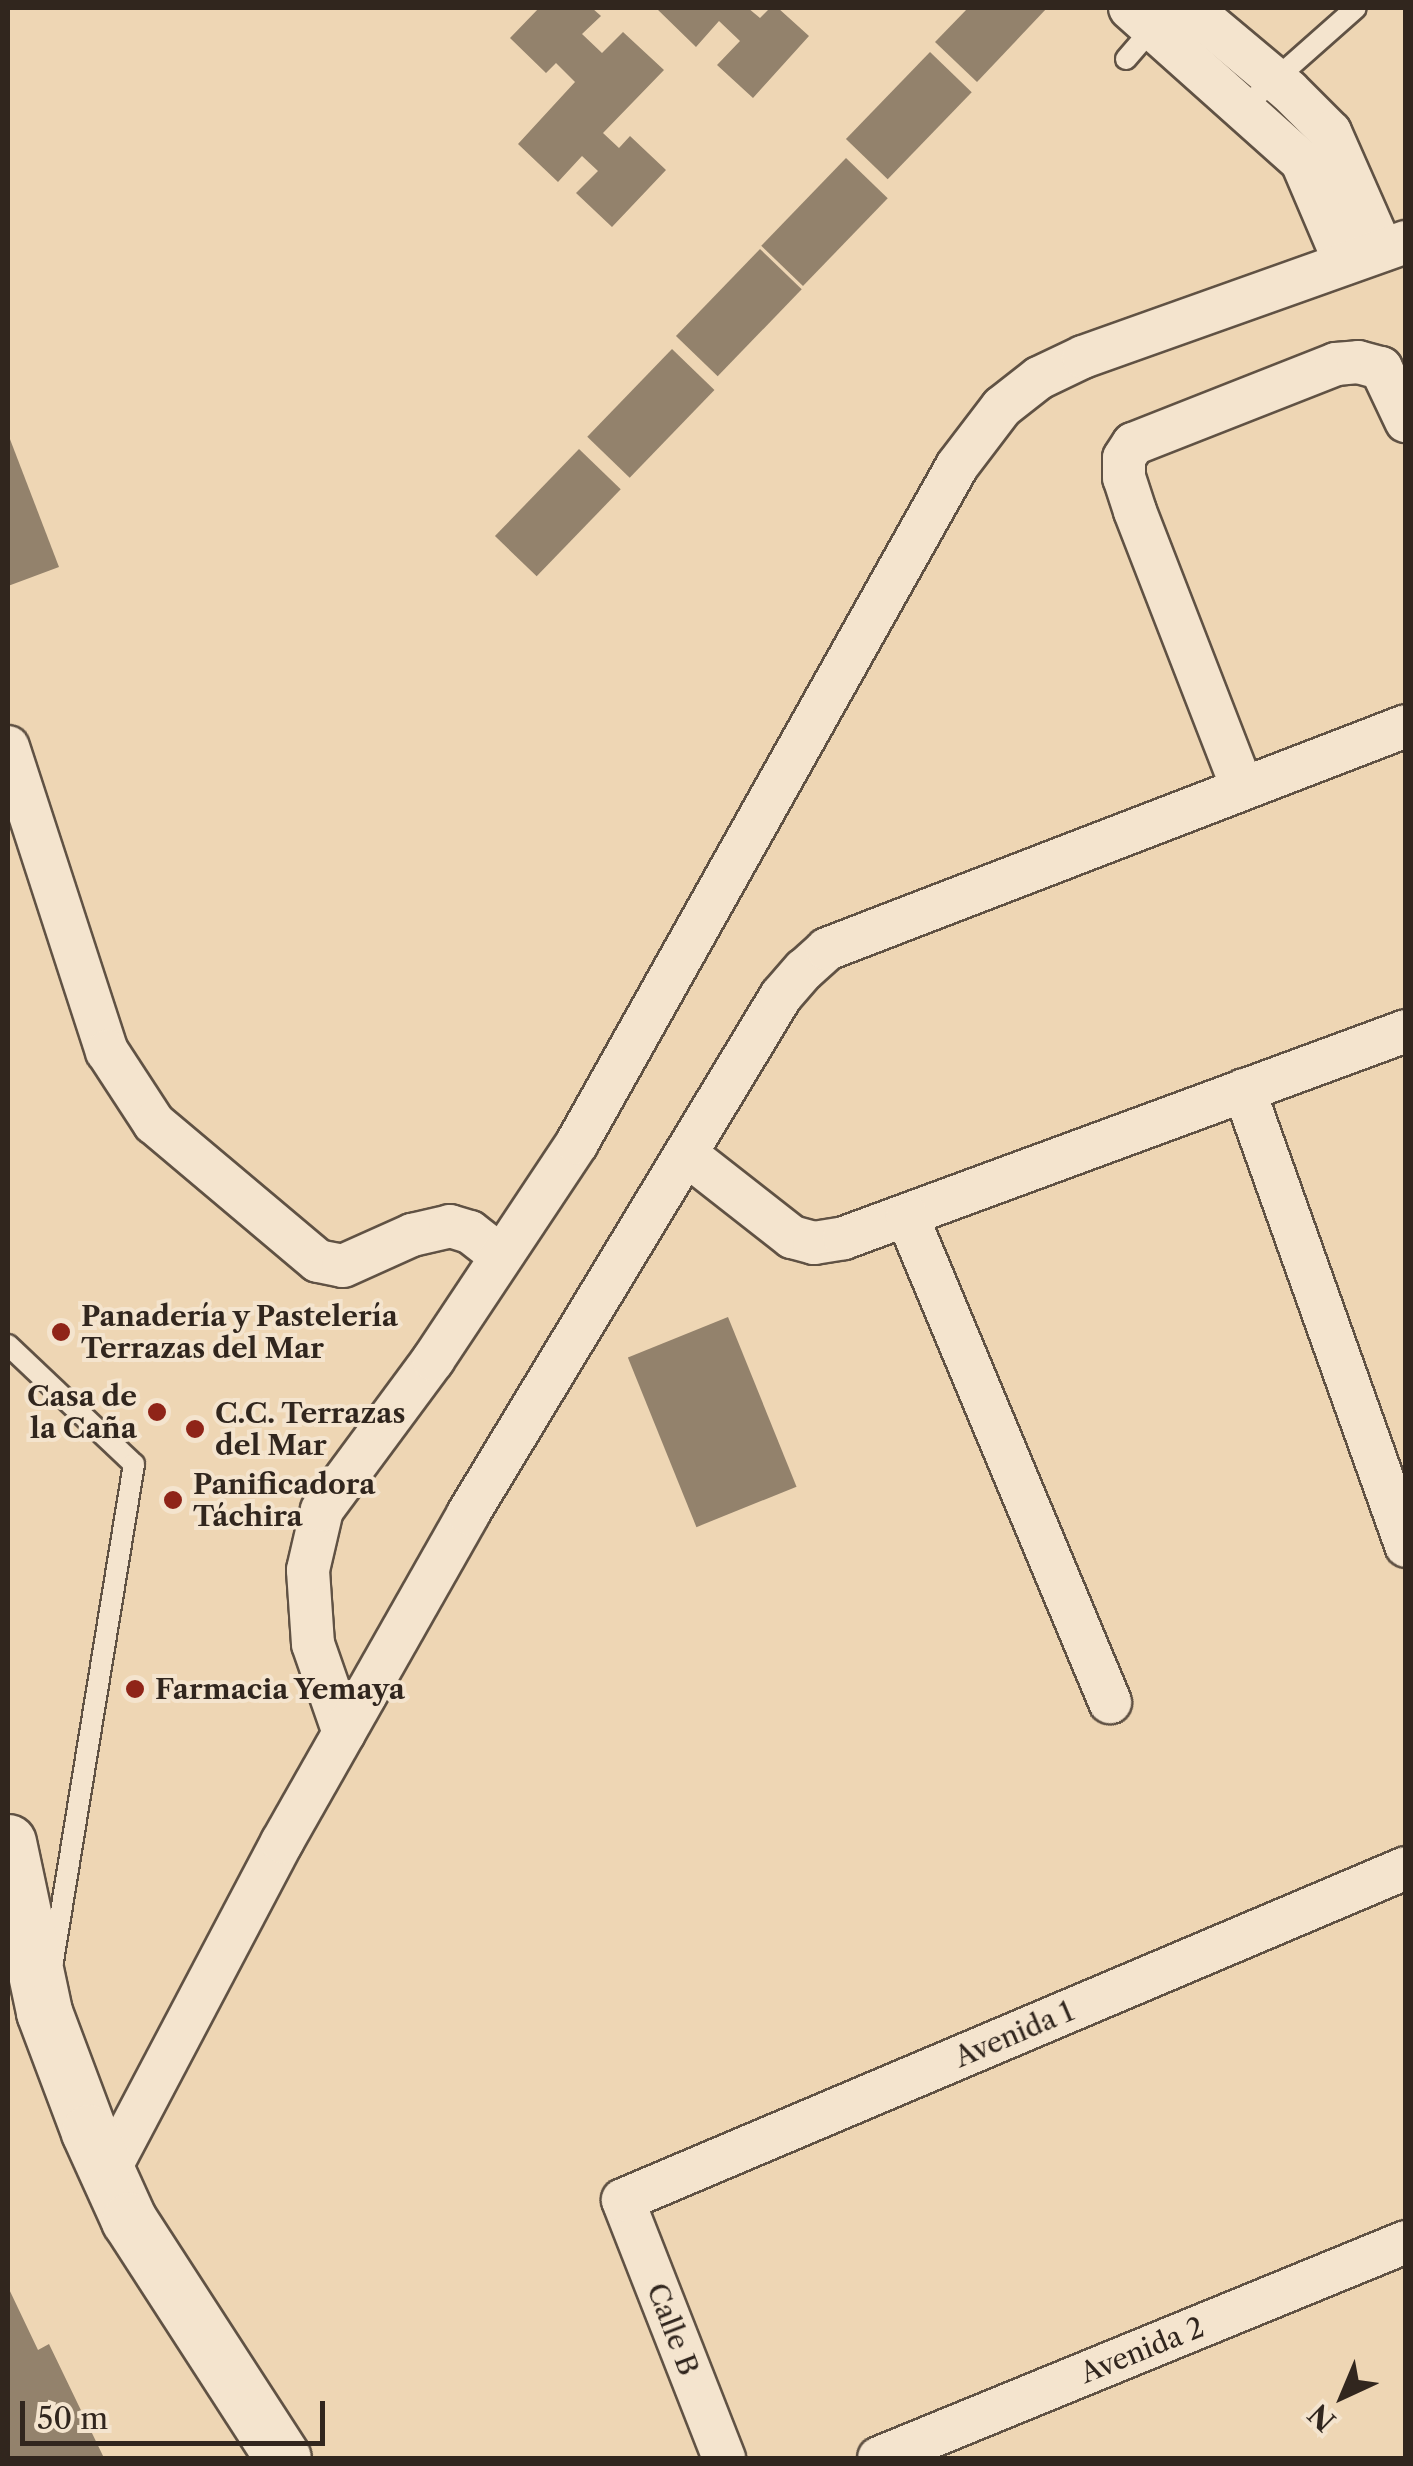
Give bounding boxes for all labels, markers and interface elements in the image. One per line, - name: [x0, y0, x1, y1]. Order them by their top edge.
- place label: Panadería y Pastelería Terrazas del Mar: [81, 1299, 400, 1365]
- marker: Panadería y Pastelería Terrazas del Mar: [50, 1321, 72, 1343]
- place label: Casa de la Caña: [27, 1379, 137, 1445]
- place label: C.C. Terrazas del Mar: [215, 1396, 406, 1462]
- marker: Casa de la Caña: [146, 1401, 168, 1423]
- marker: C.C. Terrazas del Mar: [184, 1418, 206, 1440]
- place label: Panificadora Táchira: [193, 1467, 375, 1533]
- marker: Panificadora Táchira: [162, 1489, 184, 1511]
- place label: Farmacia Yemaya: [155, 1672, 406, 1706]
- marker: Farmacia Yemaya: [124, 1678, 146, 1700]
- street label: Avenida 1: [949, 1994, 1079, 2074]
- street label: Calle B: [640, 2278, 706, 2380]
- street label: Avenida 2: [1075, 2310, 1209, 2390]
- north arrow: [1293, 2346, 1393, 2446]
- scale bar: [25, 2381, 330, 2443]
- text: N: [1302, 2397, 1343, 2438]
- text: 50 m: [37, 2400, 108, 2437]

